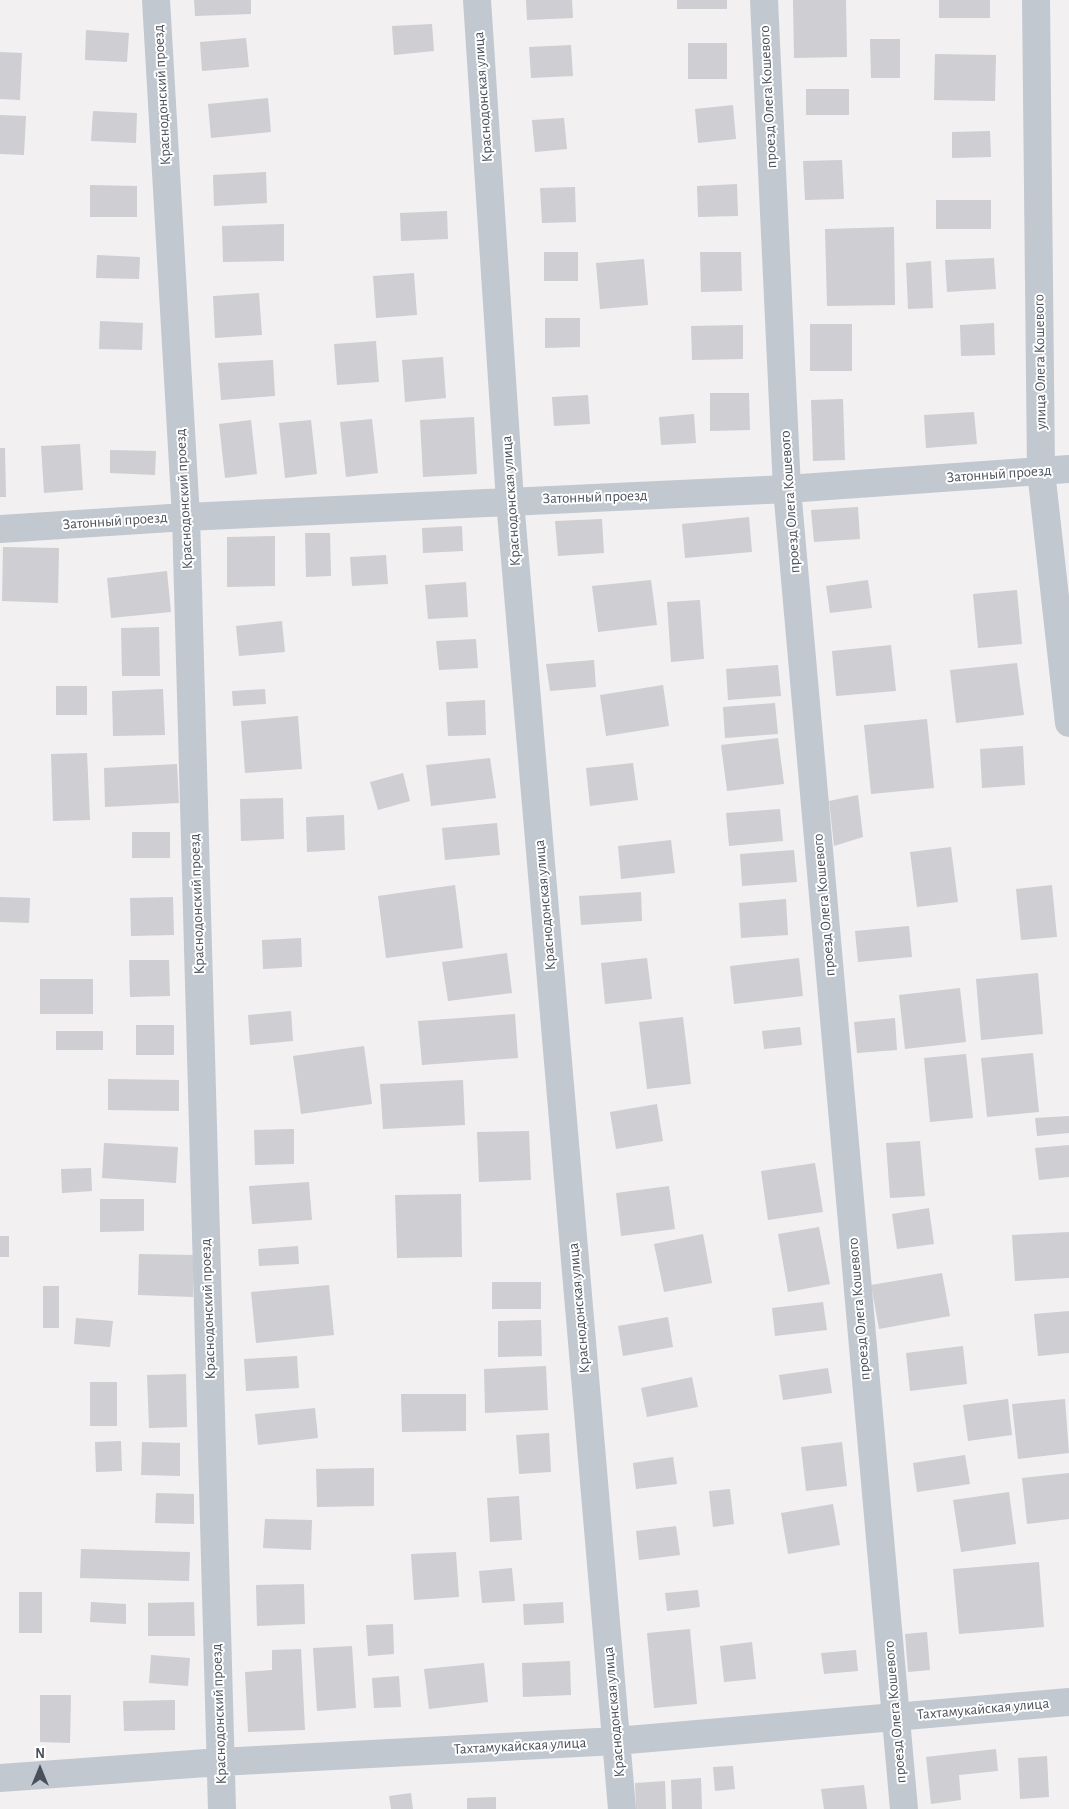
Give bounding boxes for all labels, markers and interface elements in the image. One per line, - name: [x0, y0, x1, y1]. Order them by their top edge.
- street label: Краснодонский проезд: [149, 24, 175, 166]
- street label: проезд Олега Кошевого: [755, 25, 781, 169]
- street label: Краснодонская улица: [469, 31, 497, 163]
- street label: улица Олега Кошевого: [1030, 294, 1050, 430]
- street label: Краснодонский проезд: [171, 428, 197, 570]
- street label: проезд Олега Кошевого: [776, 430, 804, 574]
- street label: Краснодонская улица: [497, 435, 525, 567]
- street label: Затонный проезд: [946, 461, 1052, 487]
- street label: Затонный проезд: [542, 486, 648, 508]
- street label: Затонный проезд: [62, 508, 168, 534]
- street label: Краснодонский проезд: [186, 833, 208, 975]
- street label: проезд Олега Кошевого: [809, 833, 839, 977]
- street label: Краснодонская улица: [530, 839, 560, 971]
- street label: проезд Олега Кошевого: [844, 1237, 874, 1381]
- street label: Краснодонский проезд: [197, 1238, 219, 1380]
- street label: Краснодонская улица: [564, 1242, 594, 1374]
- street label: проезд Олега Кошевого: [880, 1640, 910, 1784]
- street label: Краснодонский проезд: [208, 1643, 230, 1785]
- street label: Краснодонская улица: [599, 1646, 629, 1778]
- street label: Тахтамукайская улица: [916, 1694, 1050, 1724]
- street label: Тахтамукайская улица: [453, 1734, 587, 1758]
- north arrow: [15, 1744, 65, 1794]
- text: N: [35, 1747, 45, 1761]

